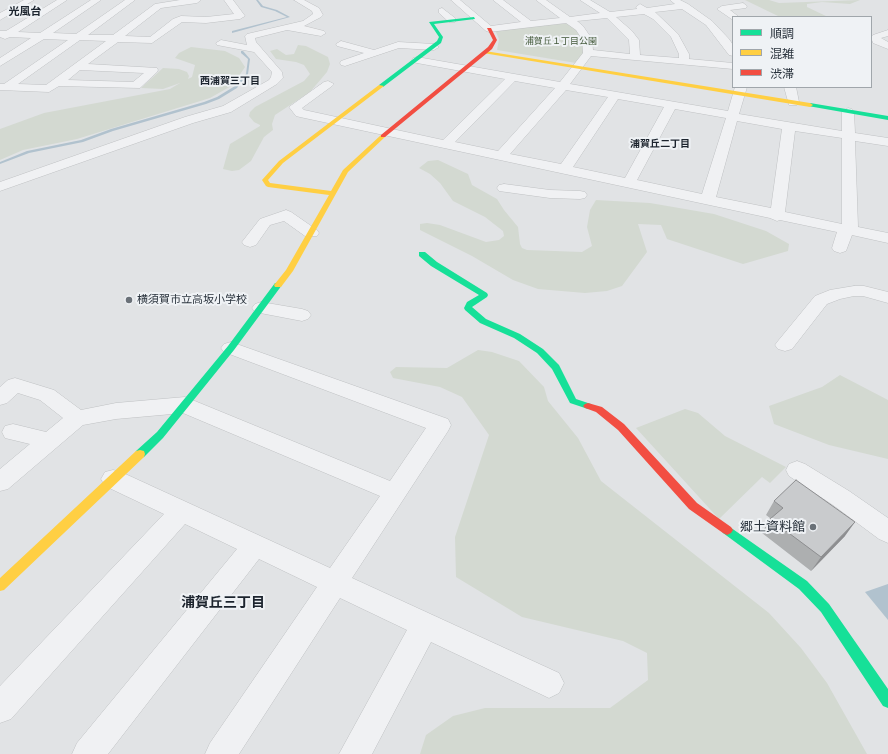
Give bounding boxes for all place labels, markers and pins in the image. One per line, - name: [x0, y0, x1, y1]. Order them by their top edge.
- place label: 横須賀市立高坂小学校: [137, 293, 247, 307]
- marker: 横須賀市立高坂小学校: [124, 295, 134, 305]
- place label: 郷土資料館: [740, 519, 805, 535]
- marker: 郷土資料館: [808, 522, 818, 532]

